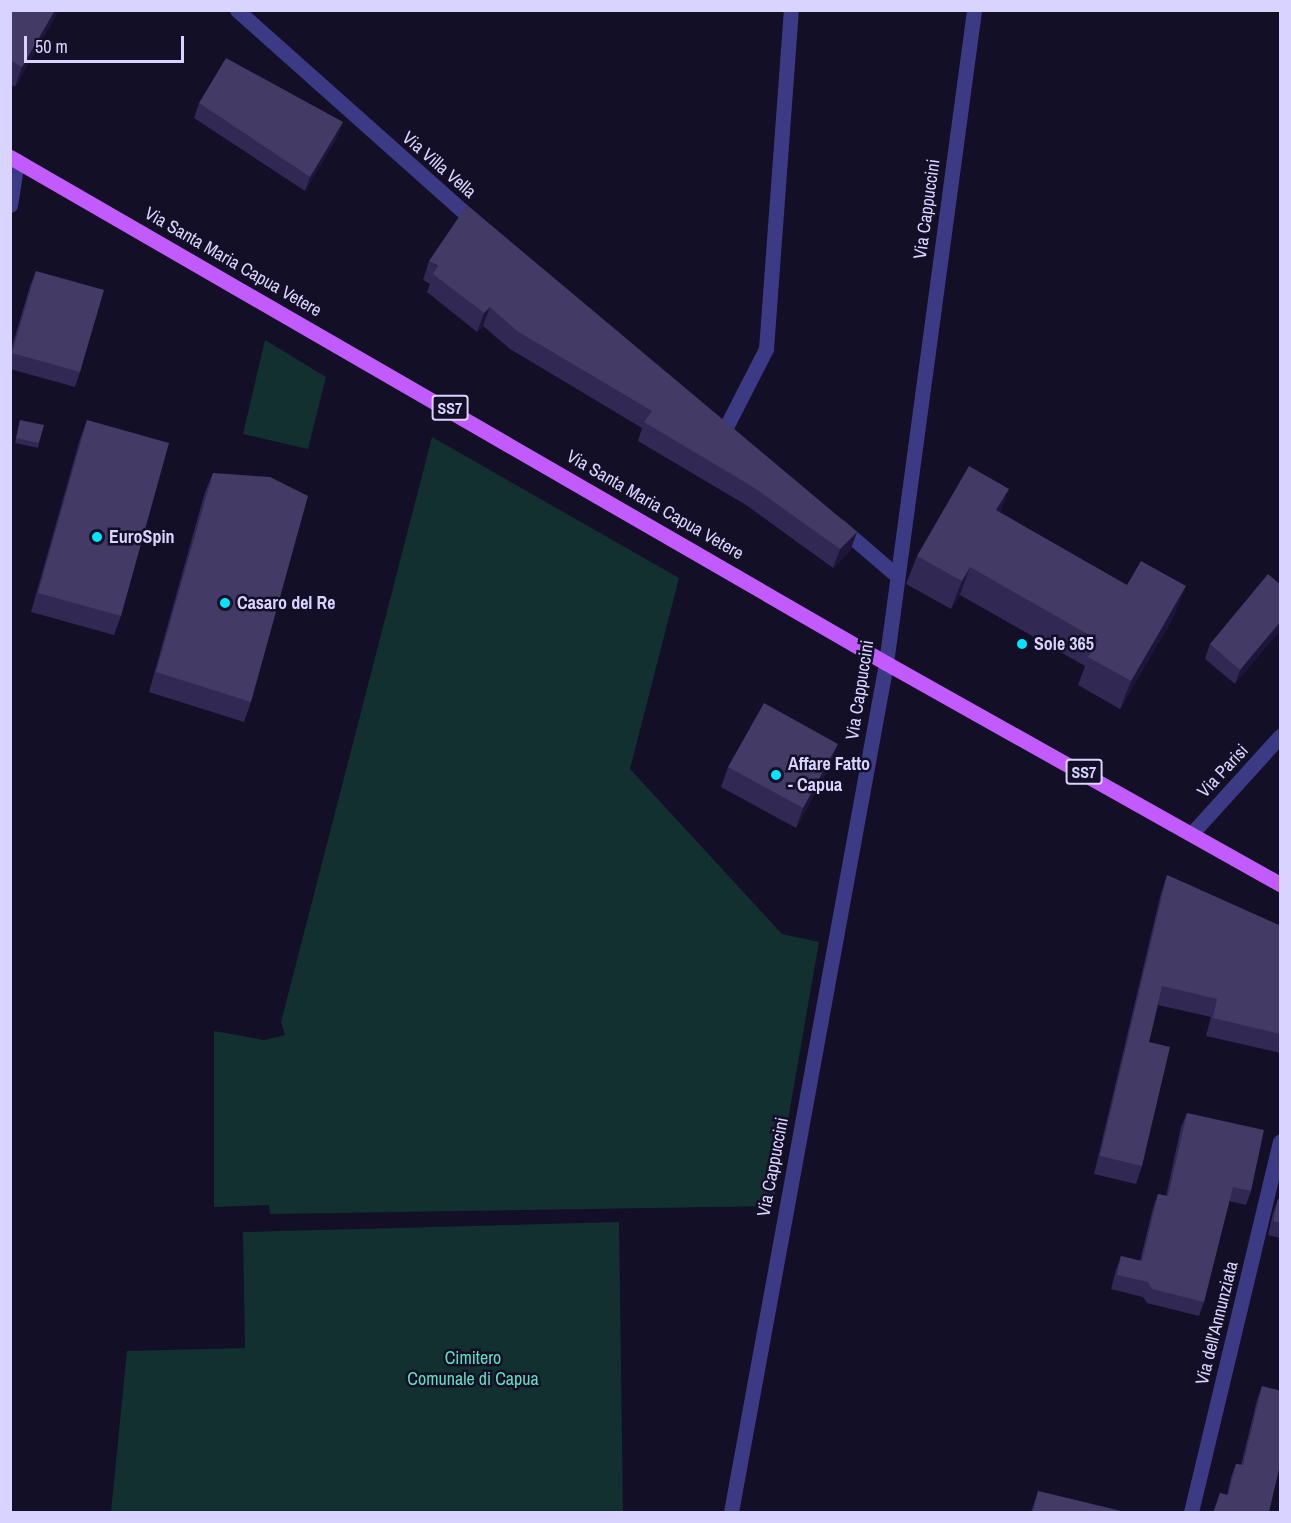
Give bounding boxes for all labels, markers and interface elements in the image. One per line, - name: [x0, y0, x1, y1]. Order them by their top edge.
- scale bar: [27, 24, 188, 62]
- text: 50 m: [35, 34, 68, 59]
- street label: Via Villa Vella: [398, 127, 480, 203]
- street label: Via Cappuccini: [909, 158, 945, 260]
- street label: Via Santa Maria Capua Vetere: [141, 202, 325, 322]
- road number: SS7: [430, 395, 470, 421]
- street label: Via Santa Maria Capua Vetere: [563, 445, 747, 565]
- place label: EuroSpin: [109, 526, 175, 548]
- marker: EuroSpin: [90, 530, 104, 544]
- place label: Casaro del Re: [237, 592, 335, 614]
- marker: Casaro del Re: [218, 596, 232, 610]
- place label: Sole 365: [1034, 633, 1094, 655]
- marker: Sole 365: [1015, 637, 1029, 651]
- street label: Via Cappuccini: [841, 639, 879, 741]
- street label: Via Parisi: [1193, 740, 1253, 802]
- place label: Affare Fatto - Capua: [788, 754, 870, 796]
- road number: SS7: [1064, 759, 1104, 785]
- marker: Affare Fatto - Capua: [769, 768, 783, 782]
- street label: Via Cappuccini: [753, 1116, 793, 1218]
- street label: Via dell'Annunziata: [1191, 1259, 1243, 1387]
- park label: Cimitero Comunale di Capua: [407, 1348, 539, 1390]

